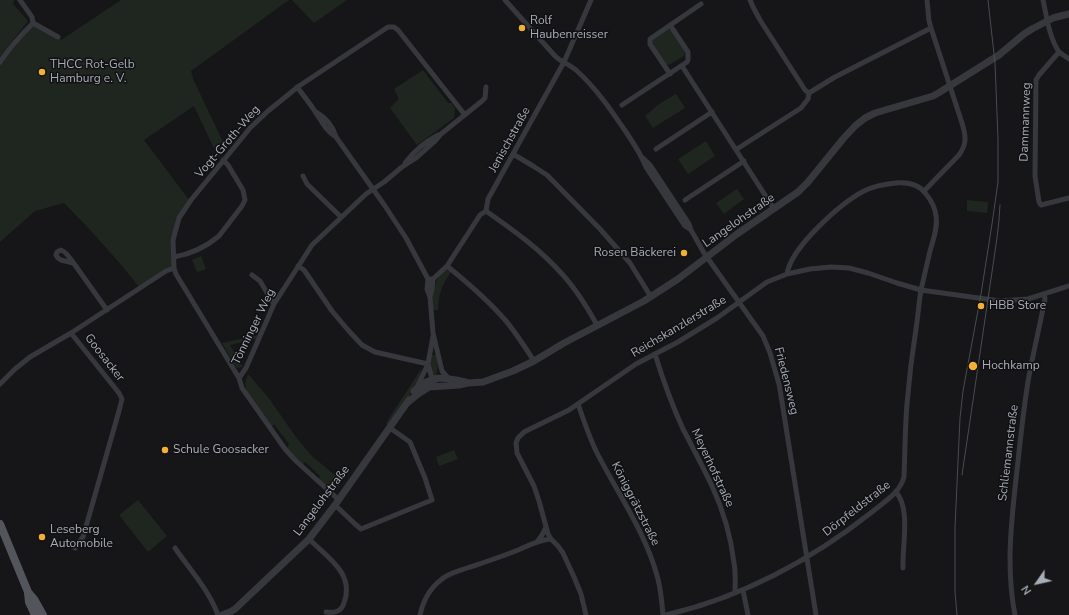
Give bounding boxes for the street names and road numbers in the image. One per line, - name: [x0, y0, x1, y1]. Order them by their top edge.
- street label: Dammannweg: [1017, 82, 1035, 162]
- street label: Vogt-Groth-Weg: [193, 103, 263, 181]
- street label: Jenischstraße: [486, 105, 534, 175]
- street label: Langelohstraße: [700, 191, 778, 251]
- street label: Tönninger Weg: [229, 287, 279, 367]
- street label: Reichskanzlerstraße: [629, 293, 729, 361]
- street label: Goosacker: [81, 331, 127, 385]
- street label: Friedensweg: [771, 346, 801, 416]
- street label: Schliemannstraße: [996, 404, 1022, 502]
- street label: Meyerhofstraße: [688, 426, 736, 510]
- street label: Königgrätzstraße: [608, 460, 662, 548]
- street label: Langelohstraße: [291, 463, 353, 539]
- street label: Dörpfeldstraße: [820, 478, 894, 540]

